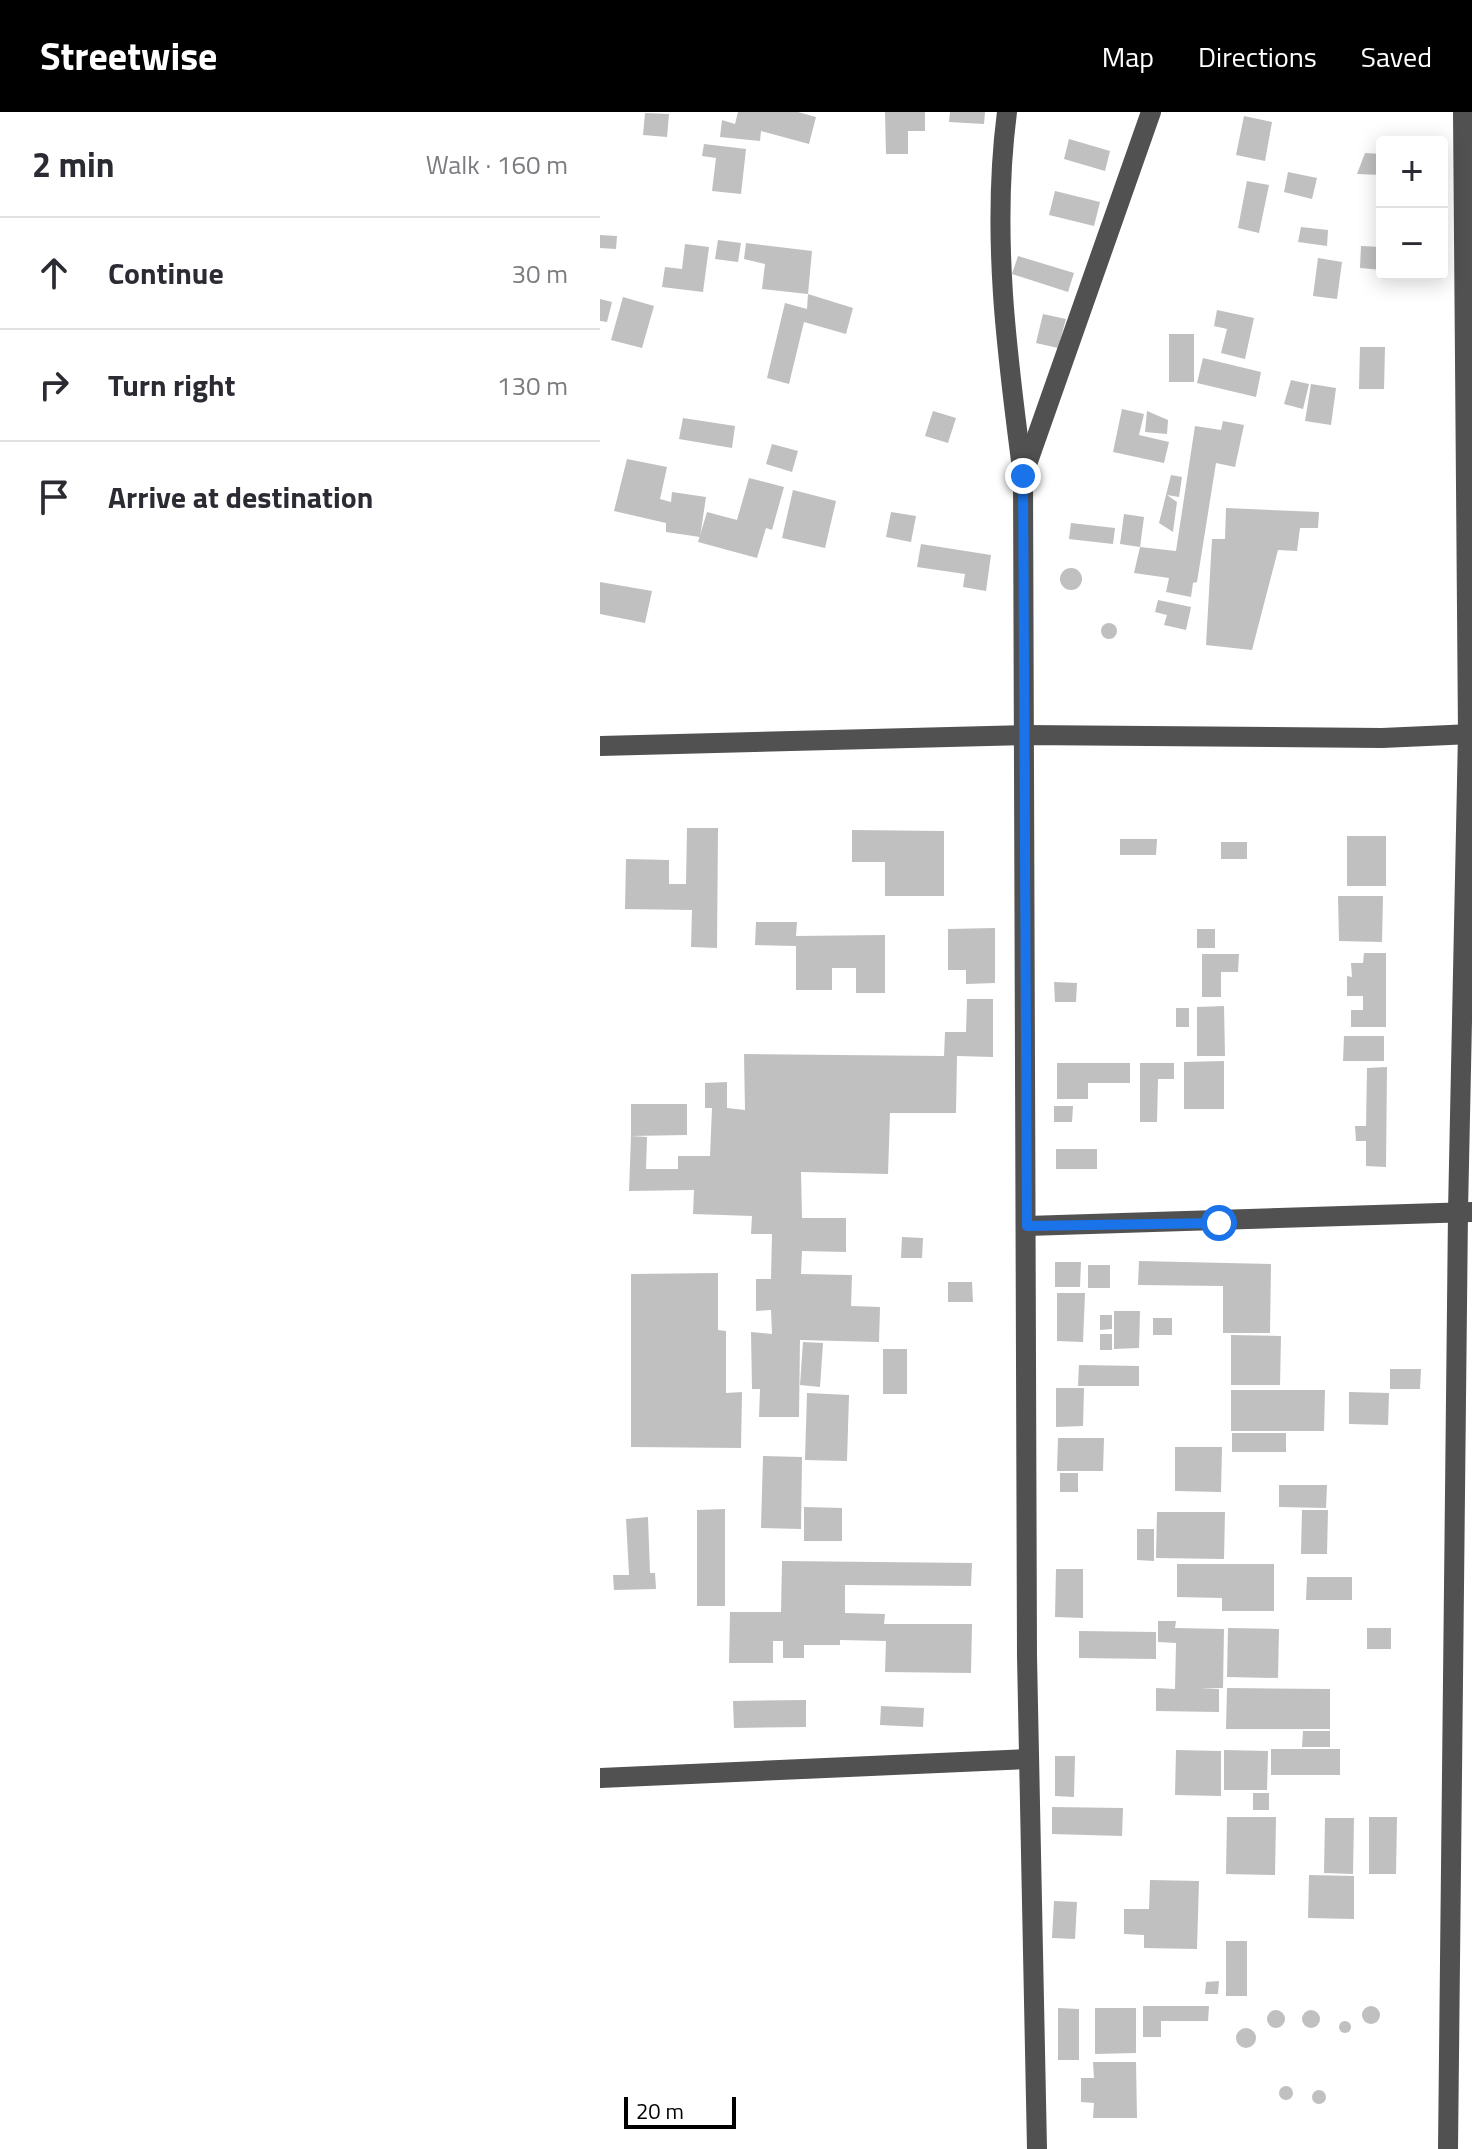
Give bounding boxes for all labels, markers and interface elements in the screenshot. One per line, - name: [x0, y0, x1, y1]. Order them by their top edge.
- text: Streetwise: [40, 27, 218, 85]
- text: Map: [1102, 35, 1154, 78]
- text: Directions: [1198, 35, 1317, 78]
- text: Saved: [1361, 35, 1432, 78]
- map controls: [1376, 136, 1448, 280]
- button: +: [1376, 136, 1448, 208]
- text: 2 min: [32, 138, 115, 190]
- text: Walk · 160 m: [426, 145, 568, 184]
- button: −: [1376, 208, 1448, 280]
- text: Continue: [108, 250, 224, 296]
- icon: ahead: [32, 251, 76, 295]
- text: 30 m: [511, 254, 568, 293]
- text: Turn right: [108, 362, 236, 408]
- icon: right: [32, 363, 76, 407]
- text: 130 m: [497, 366, 568, 405]
- route end: [1005, 458, 1041, 494]
- text: Arrive at destination: [108, 474, 373, 520]
- icon: arrive: [32, 475, 76, 519]
- route start: [1201, 1205, 1237, 1241]
- scale bar: [624, 2093, 736, 2129]
- text: 20 m: [636, 2094, 684, 2128]

